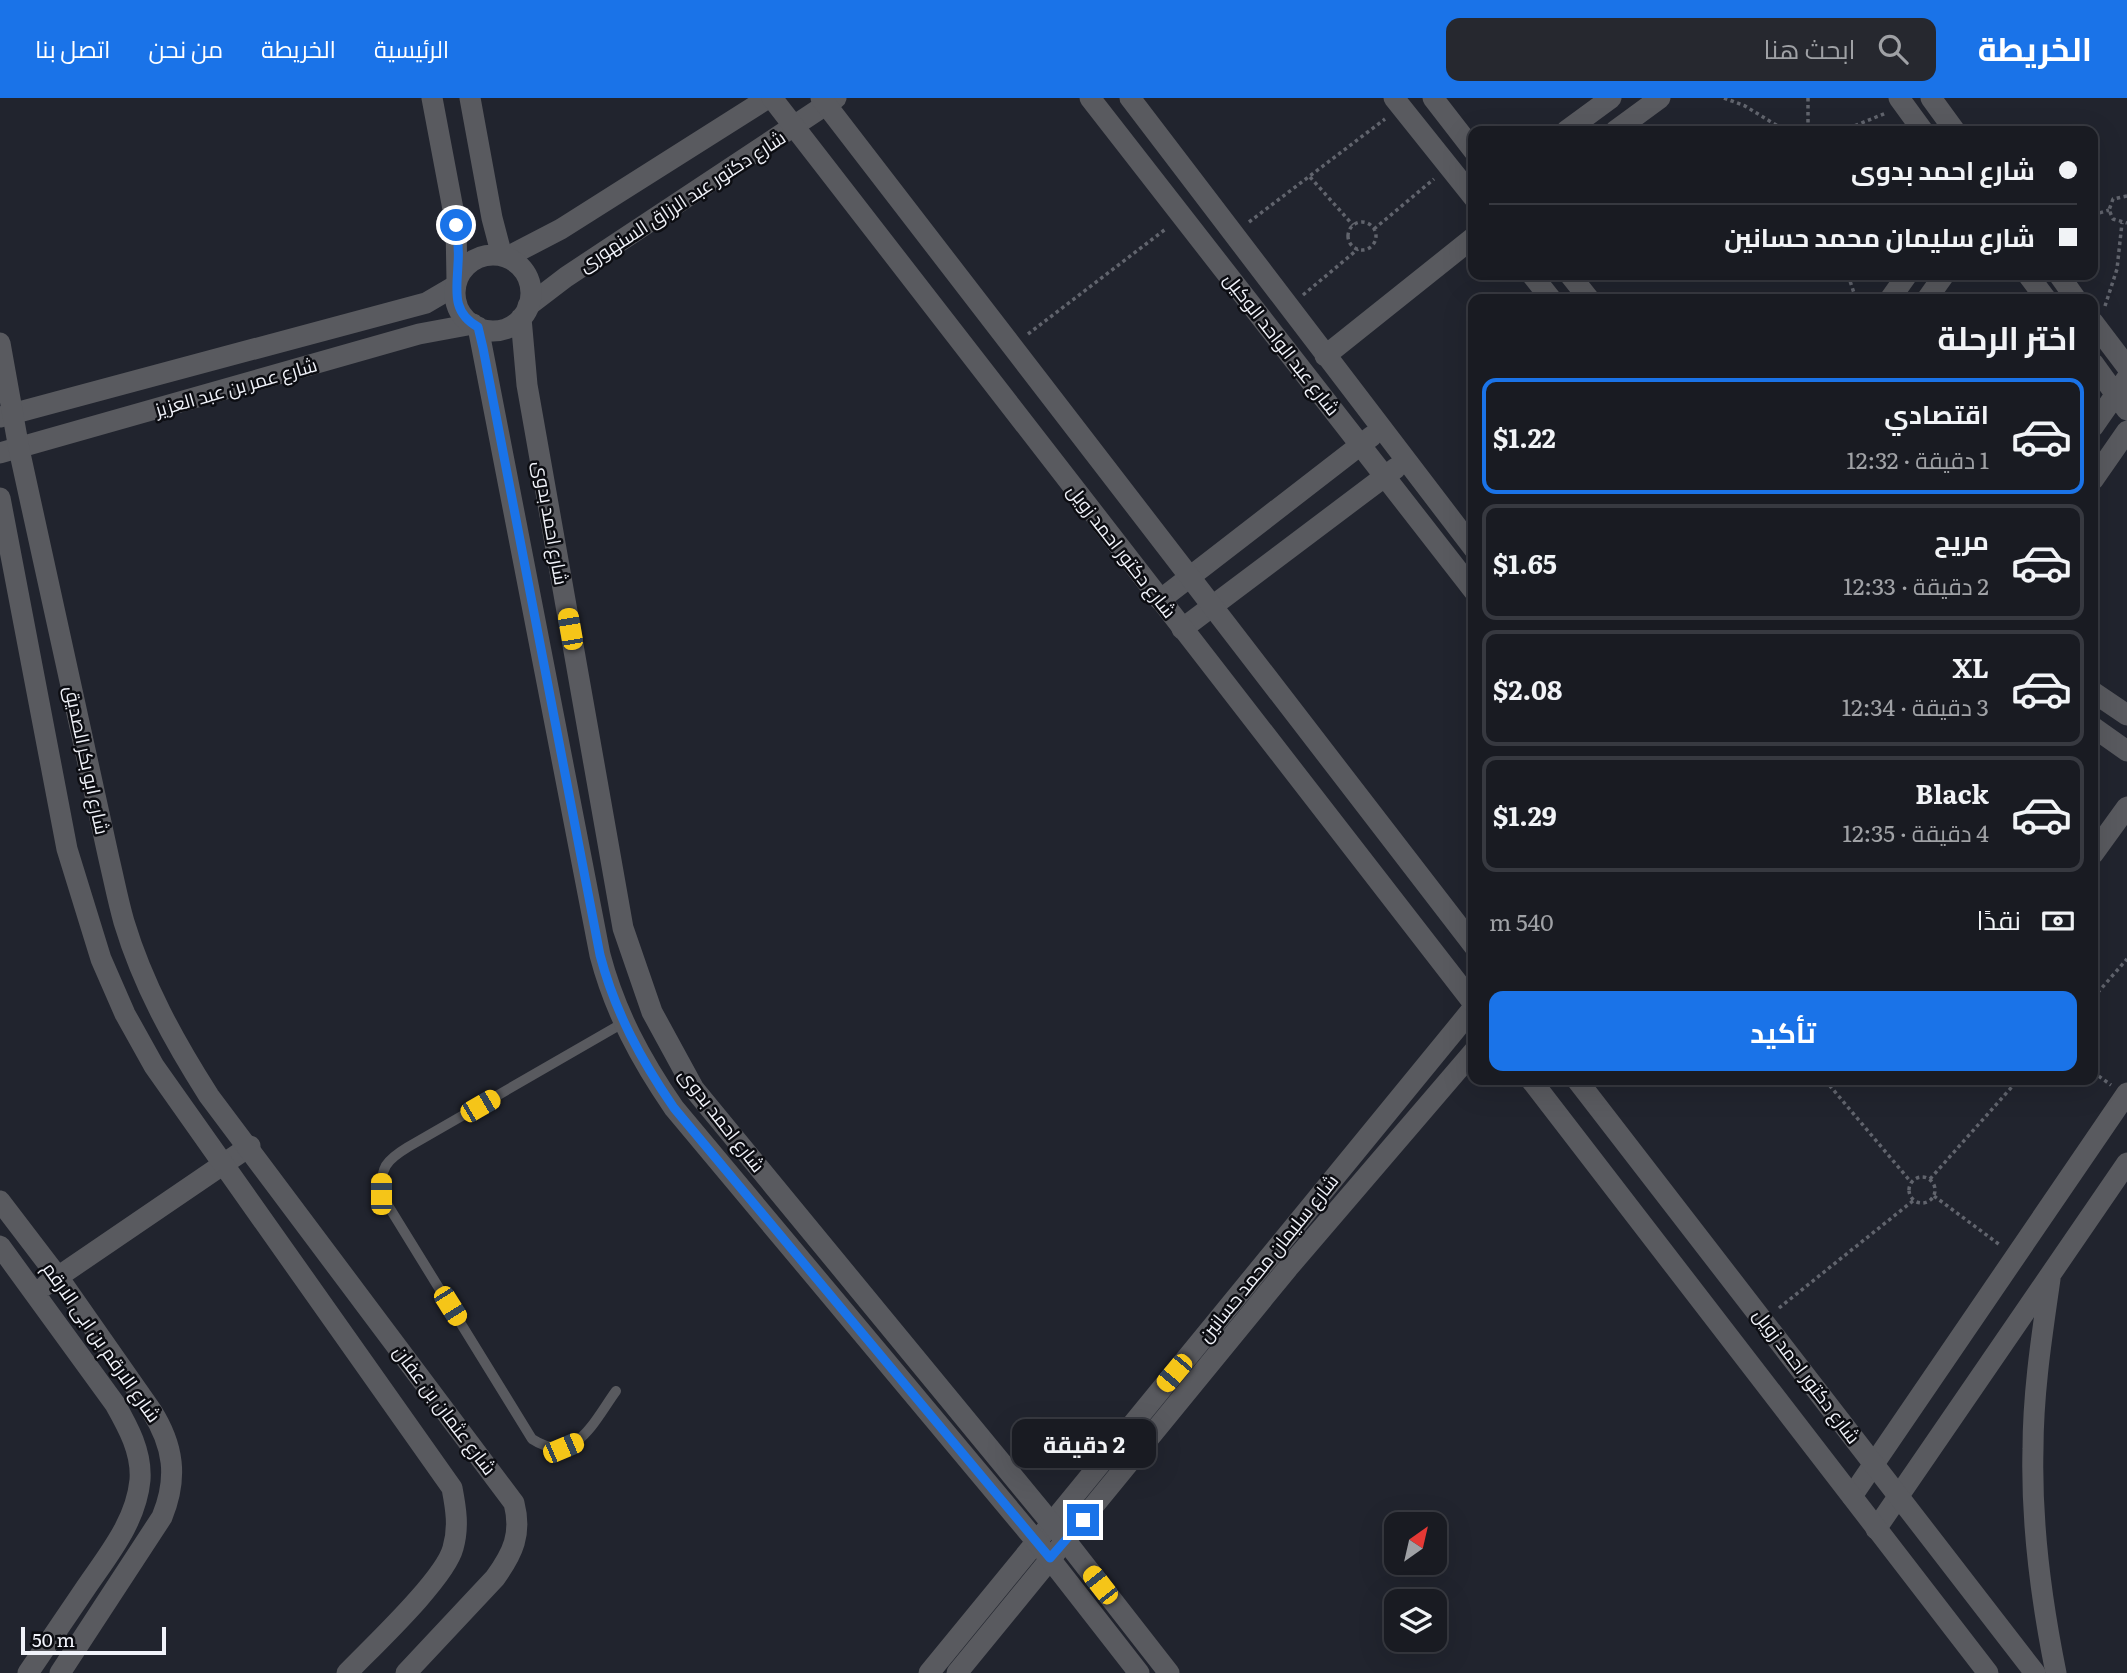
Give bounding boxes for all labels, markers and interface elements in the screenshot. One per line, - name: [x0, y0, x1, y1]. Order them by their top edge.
- search box: [1446, 18, 1936, 81]
- text: الخريطة: [1978, 22, 2092, 71]
- text: ابحث هنا: [1764, 28, 1856, 67]
- text: اتصل بنا: [35, 30, 110, 65]
- text: من نحن: [148, 30, 223, 65]
- text: الخريطة: [261, 30, 336, 65]
- text: الرئيسية: [374, 30, 449, 65]
- icon: search: [1874, 30, 1912, 68]
- street label: شارع دكتور عبد الرزاق السنهورى: [572, 123, 791, 279]
- text: شارع احمد بدوى: [1851, 149, 2035, 188]
- route start: [440, 209, 472, 241]
- text: شارع سليمان محمد حسانين: [1724, 216, 2035, 255]
- street label: شارع عبد الواحد الوكيل: [1217, 266, 1348, 421]
- text: اختر الرحلة: [1938, 312, 2077, 360]
- street label: شارع عمر بن عبد العزيز: [150, 349, 320, 424]
- text: اقتصادي: [1884, 393, 1989, 432]
- icon: car: [2010, 405, 2073, 468]
- text: $1.22: [1493, 417, 1556, 456]
- text: 1 دقيقة · 12:32: [1846, 442, 1989, 476]
- street label: شارع احمد بدوى: [526, 459, 577, 587]
- street label: شارع دكتور احمد زويل: [1061, 477, 1184, 624]
- text: مريح: [1934, 519, 1989, 558]
- icon: car: [2010, 531, 2073, 594]
- text: $1.65: [1493, 543, 1557, 582]
- text: 2 دقيقة · 12:33: [1843, 568, 1989, 602]
- car: [557, 606, 584, 652]
- text: XL: [1952, 647, 1989, 686]
- icon: car: [2010, 657, 2073, 720]
- text: $2.08: [1493, 669, 1562, 708]
- street label: شارع ابو بكر الصديق: [58, 683, 117, 837]
- text: 3 دقيقة · 12:34: [1842, 689, 1989, 723]
- text: Black: [1915, 773, 1989, 812]
- icon: car: [2010, 783, 2073, 846]
- text: $1.29: [1493, 795, 1557, 834]
- text: 4 دقيقة · 12:35: [1843, 815, 1989, 849]
- text: نقدًا: [1977, 899, 2021, 938]
- icon: cash: [2039, 902, 2077, 940]
- text: 540 m: [1489, 904, 1554, 938]
- button: تأكيد: [1489, 991, 2077, 1071]
- street label: شارع احمد بدوى: [672, 1061, 773, 1178]
- car: [457, 1086, 504, 1126]
- street label: شارع سليمان محمد حسانين: [1190, 1167, 1345, 1348]
- car: [371, 1173, 392, 1215]
- street label: شارع الارقم بن ابى الارقم: [36, 1256, 169, 1428]
- car: [430, 1283, 471, 1329]
- street label: شارع دكتور احمد زويل: [1747, 1302, 1868, 1450]
- street label: شارع عثمان بن عفان: [387, 1339, 504, 1481]
- car: [1153, 1350, 1196, 1396]
- callout: 2 دقيقة: [1011, 1418, 1155, 1468]
- text: 2 دقيقة: [1043, 1426, 1125, 1460]
- car: [540, 1430, 587, 1466]
- route end: [1067, 1504, 1099, 1536]
- north arrow: [1384, 1512, 1447, 1575]
- map controls: [1384, 1512, 1447, 1652]
- car: [1079, 1562, 1122, 1608]
- button: layers: [1384, 1589, 1447, 1652]
- scale bar: [21, 1624, 166, 1656]
- text: 50 m: [32, 1625, 75, 1653]

